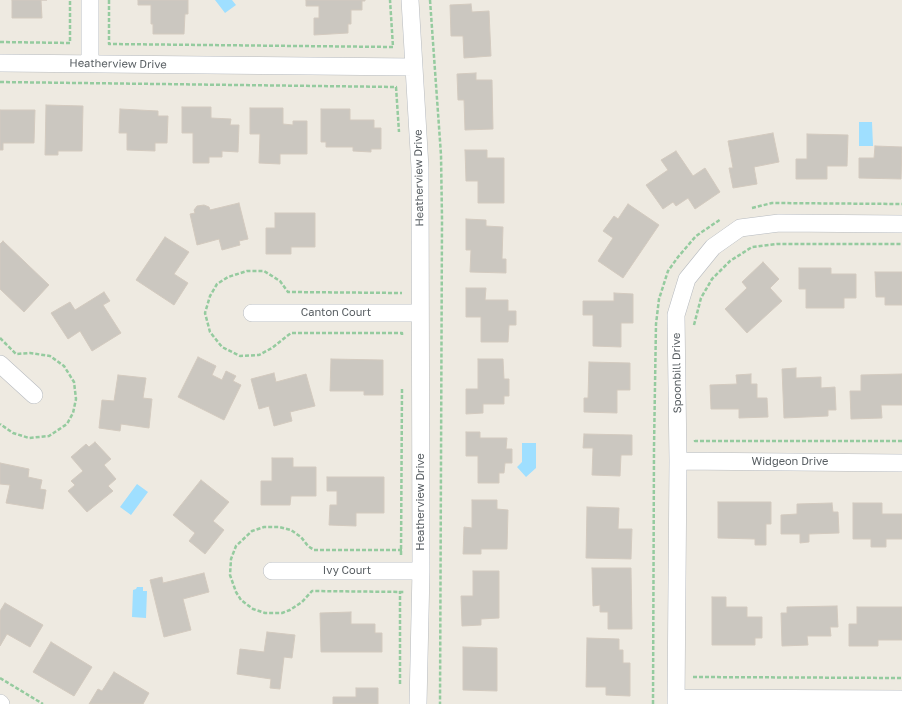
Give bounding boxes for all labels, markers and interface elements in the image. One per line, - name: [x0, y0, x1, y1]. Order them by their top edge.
- street label: Heatherview Drive: [69, 57, 167, 71]
- street label: Heatherview Drive: [412, 129, 426, 227]
- street label: Canton Court: [301, 306, 371, 320]
- street label: Spoonbill Drive: [670, 333, 684, 413]
- street label: Heatherview Drive: [414, 453, 428, 551]
- street label: Widgeon Drive: [752, 455, 828, 469]
- street label: Ivy Court: [323, 564, 371, 578]

